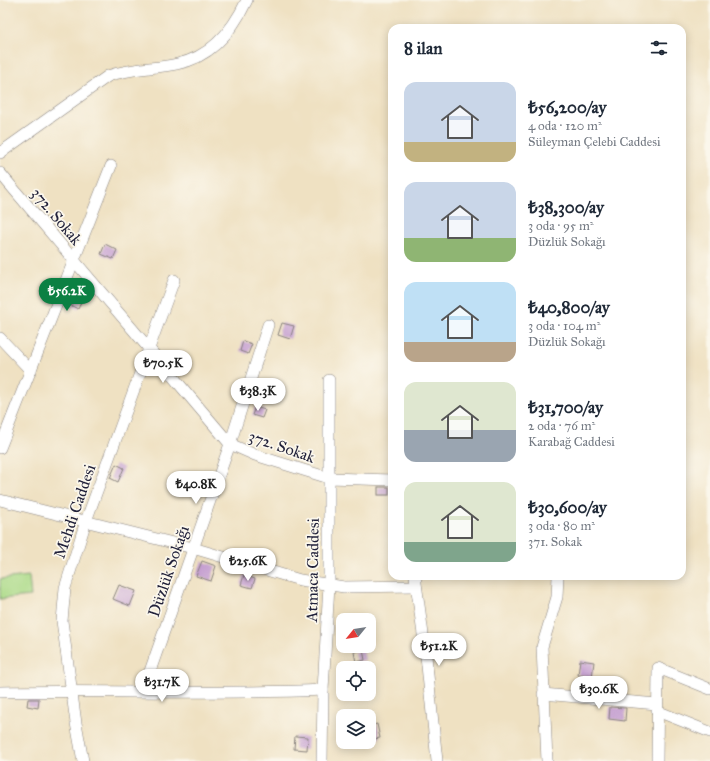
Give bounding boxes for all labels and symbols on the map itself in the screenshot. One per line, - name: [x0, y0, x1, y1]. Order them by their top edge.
- street label: 372. Sokak: [27, 184, 86, 249]
- pin: ₺56.2K: [34, 278, 100, 312]
- pin: ₺70.5K: [130, 350, 196, 384]
- pin: ₺38.3K: [225, 378, 291, 412]
- street label: 372. Sokak: [246, 426, 318, 467]
- street label: Mehdi Caddesi: [49, 461, 100, 561]
- pin: ₺40.8K: [163, 471, 229, 505]
- street label: Atmaca Caddesi: [302, 517, 323, 623]
- street label: Düzlük Sokağı: [144, 522, 194, 620]
- pin: ₺25.6K: [215, 548, 281, 582]
- north arrow: [336, 613, 376, 653]
- pin: ₺51.2K: [406, 633, 472, 667]
- pin: ₺31.7K: [129, 669, 195, 703]
- pin: ₺30.6K: [566, 676, 632, 710]

